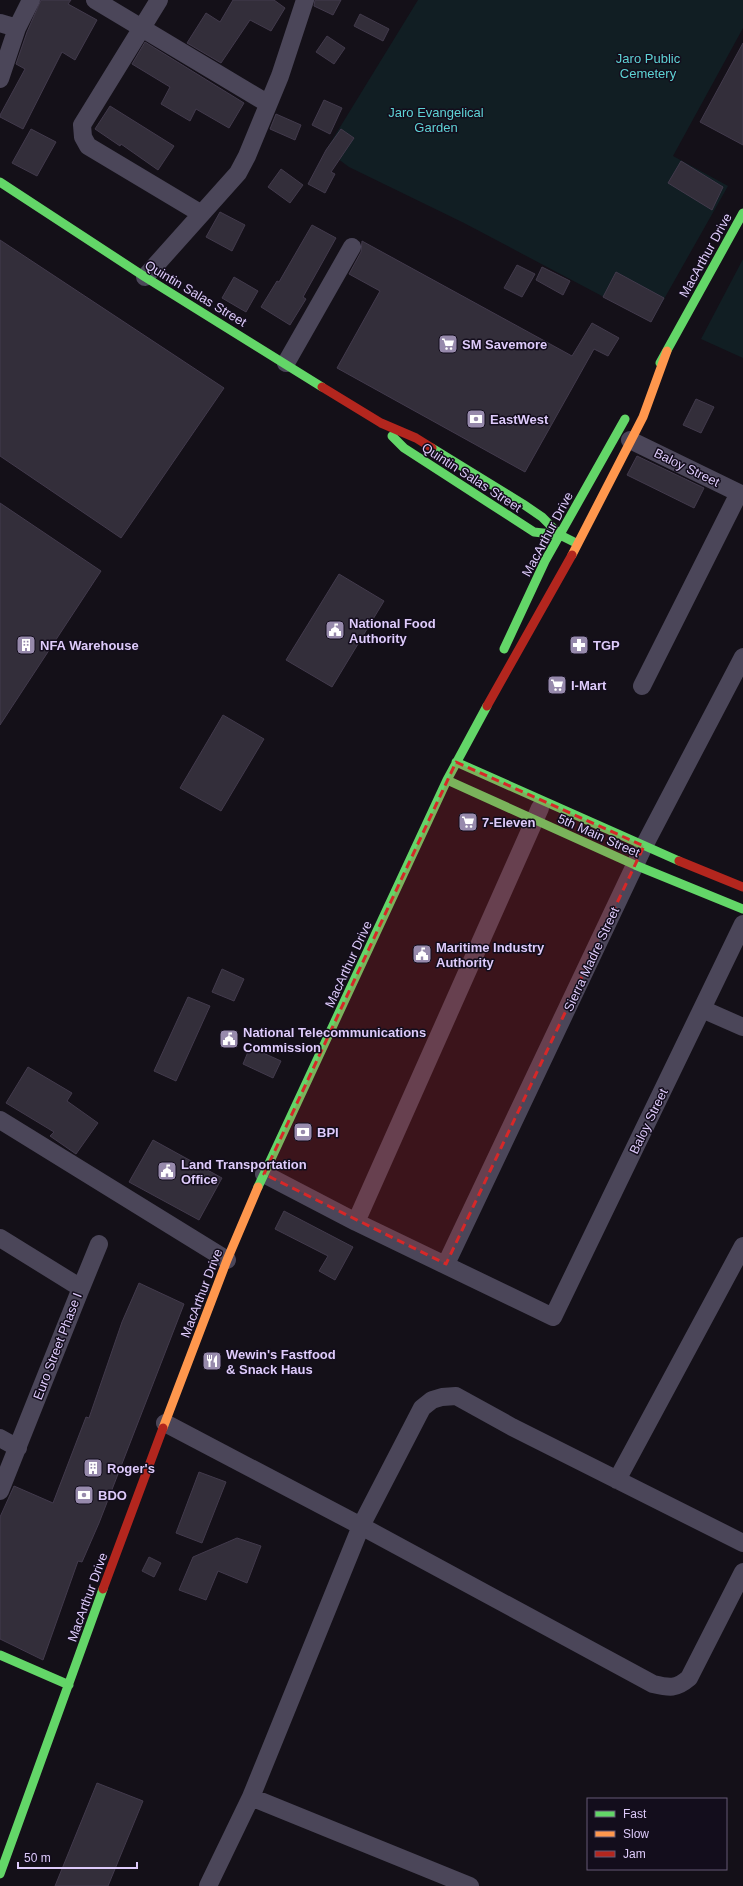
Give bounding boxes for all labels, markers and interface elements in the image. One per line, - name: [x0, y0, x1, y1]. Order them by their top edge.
- park label: Jaro Public Cemetery: [616, 51, 681, 81]
- park label: Jaro Evangelical Garden: [388, 105, 484, 135]
- street label: MacArthur Drive: [676, 211, 735, 300]
- street label: Quintin Salas Street: [142, 257, 249, 330]
- supermarket icon: SM Savemore: [437, 333, 459, 355]
- place label: SM Savemore: [462, 337, 547, 352]
- bank icon: EastWest: [465, 408, 487, 430]
- place label: EastWest: [490, 412, 549, 427]
- street label: Quintin Salas Street: [419, 440, 525, 515]
- street label: Baloy Street: [652, 445, 722, 490]
- street label: MacArthur Drive: [519, 489, 576, 579]
- place label: National Food Authority: [349, 616, 436, 646]
- public building icon: National Food Authority: [324, 619, 346, 641]
- building icon: NFA Warehouse: [15, 634, 37, 656]
- pharmacy icon: TGP: [568, 634, 590, 656]
- place label: NFA Warehouse: [40, 638, 139, 653]
- place label: TGP: [593, 638, 620, 653]
- supermarket icon: I-Mart: [546, 674, 568, 696]
- place label: I-Mart: [571, 678, 607, 693]
- supermarket icon: 7-Eleven: [457, 811, 479, 833]
- street label: 5th Main Street: [555, 811, 642, 860]
- place label: 7-Eleven: [482, 815, 536, 830]
- street label: Sierra Madre Street: [561, 904, 622, 1014]
- street label: MacArthur Drive: [322, 918, 375, 1010]
- place label: Maritime Industry Authority: [436, 940, 545, 970]
- public building icon: Maritime Industry Authority: [411, 943, 433, 965]
- place label: National Telecommunications Commission: [243, 1025, 426, 1055]
- public building icon: National Telecommunications Commission: [218, 1028, 240, 1050]
- street label: Baloy Street: [626, 1086, 671, 1156]
- bank icon: BPI: [292, 1121, 314, 1143]
- place label: BPI: [317, 1125, 339, 1140]
- place label: Land Transportation Office: [181, 1157, 307, 1187]
- public building icon: Land Transportation Office: [156, 1160, 178, 1182]
- street label: MacArthur Drive: [178, 1247, 225, 1340]
- street label: Euro Street Phase I: [30, 1291, 85, 1402]
- place label: Wewin's Fastfood & Snack Haus: [226, 1347, 336, 1377]
- restaurant icon: Wewin's Fastfood & Snack Haus: [201, 1350, 223, 1372]
- building icon: Roger's: [82, 1457, 104, 1479]
- place label: Roger's: [107, 1461, 155, 1476]
- bank icon: BDO: [73, 1484, 95, 1506]
- place label: BDO: [98, 1488, 127, 1503]
- street label: MacArthur Drive: [64, 1550, 111, 1644]
- legend: [587, 1798, 727, 1870]
- text: Fast: [623, 1807, 647, 1821]
- text: Slow: [623, 1827, 649, 1841]
- scale bar: [18, 1844, 137, 1870]
- text: Jam: [623, 1847, 646, 1861]
- text: 50 m: [24, 1851, 51, 1865]

